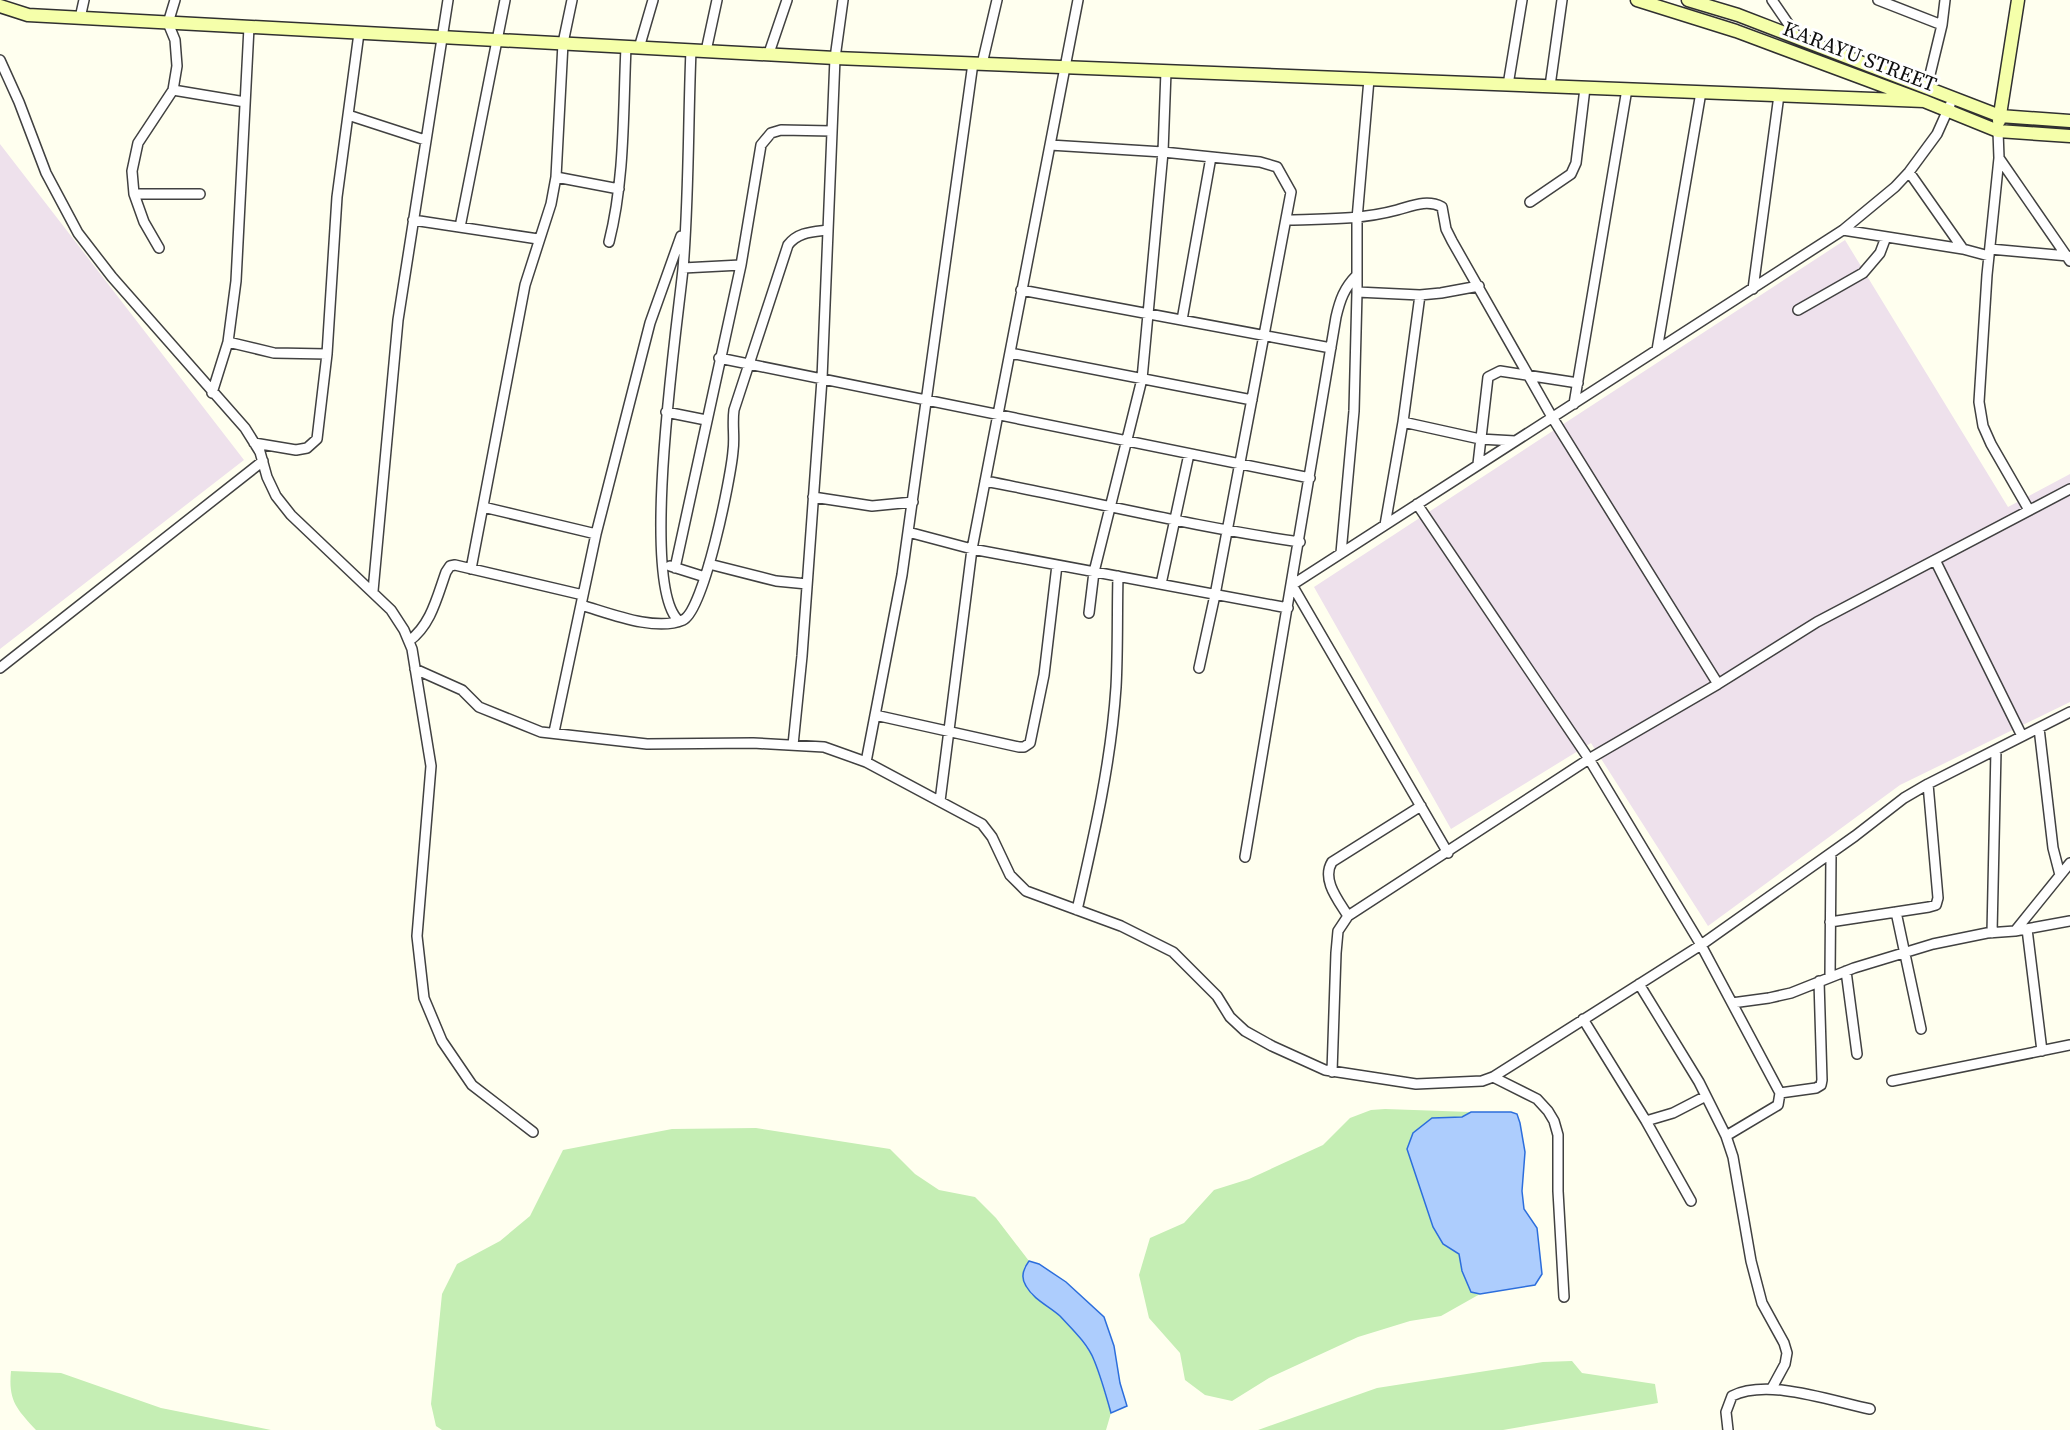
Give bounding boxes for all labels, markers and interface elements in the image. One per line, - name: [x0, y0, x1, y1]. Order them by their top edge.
- street label: KARAYU STREET: [1779, 13, 1941, 99]

